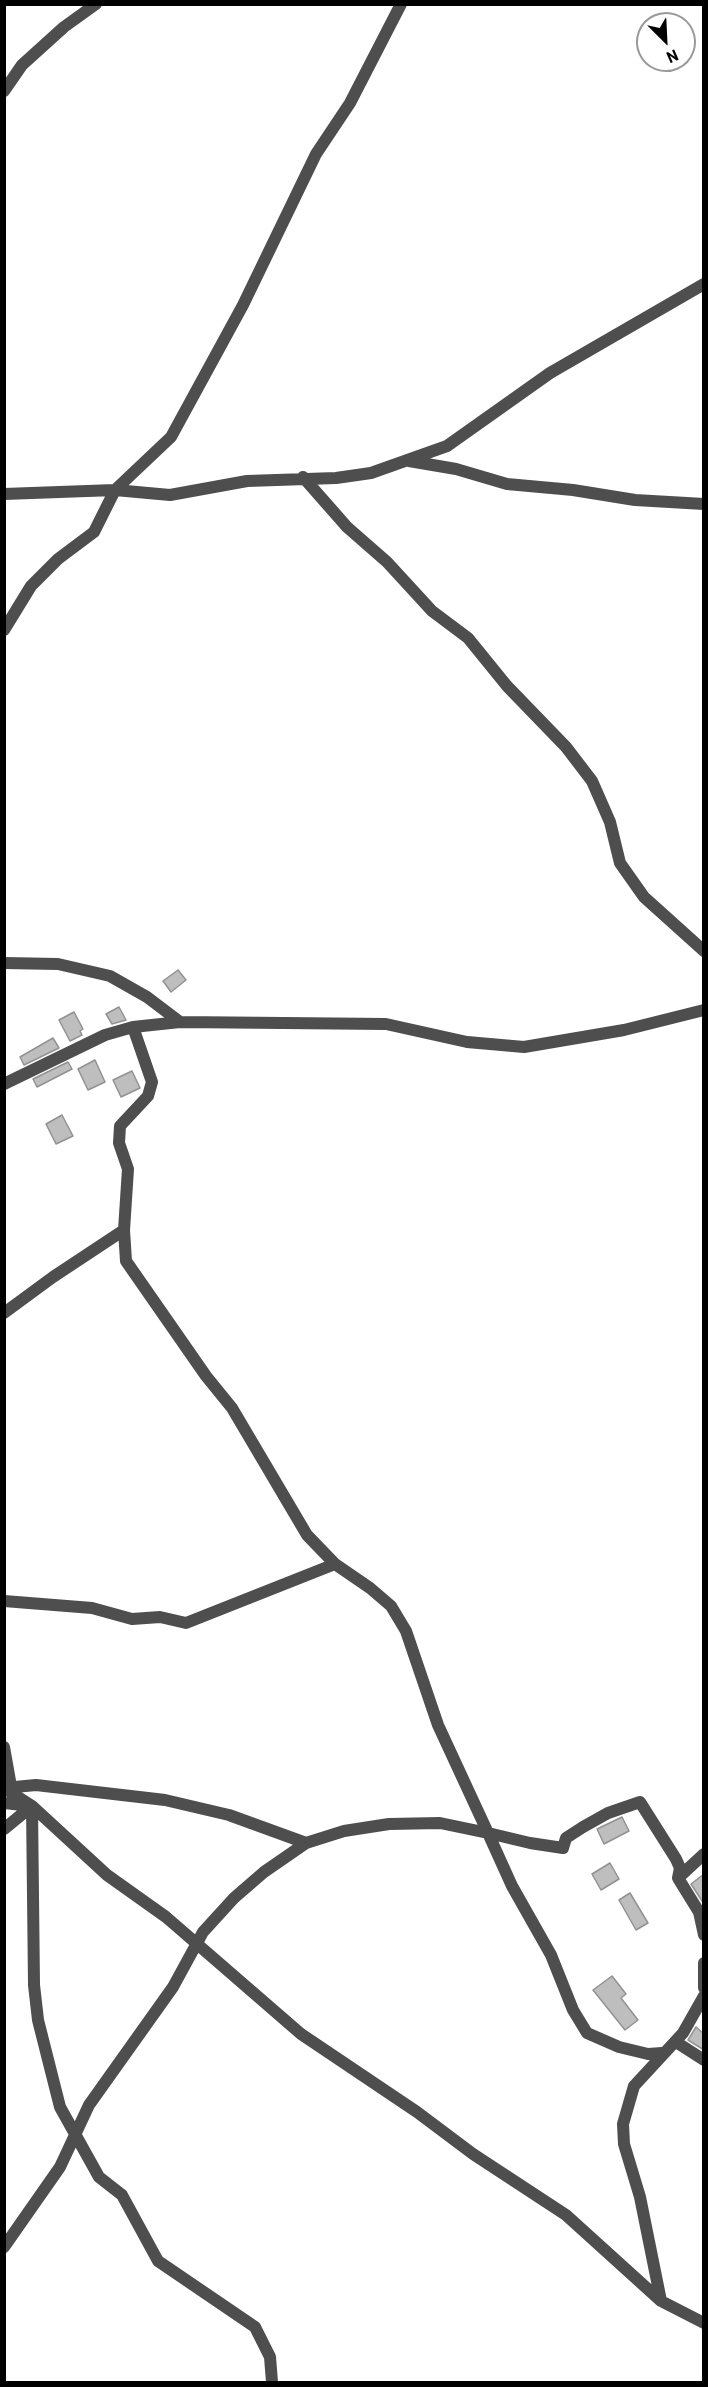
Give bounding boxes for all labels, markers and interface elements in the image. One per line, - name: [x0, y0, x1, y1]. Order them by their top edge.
- north arrow: [636, 12, 696, 72]
- text: N: [664, 46, 681, 68]

